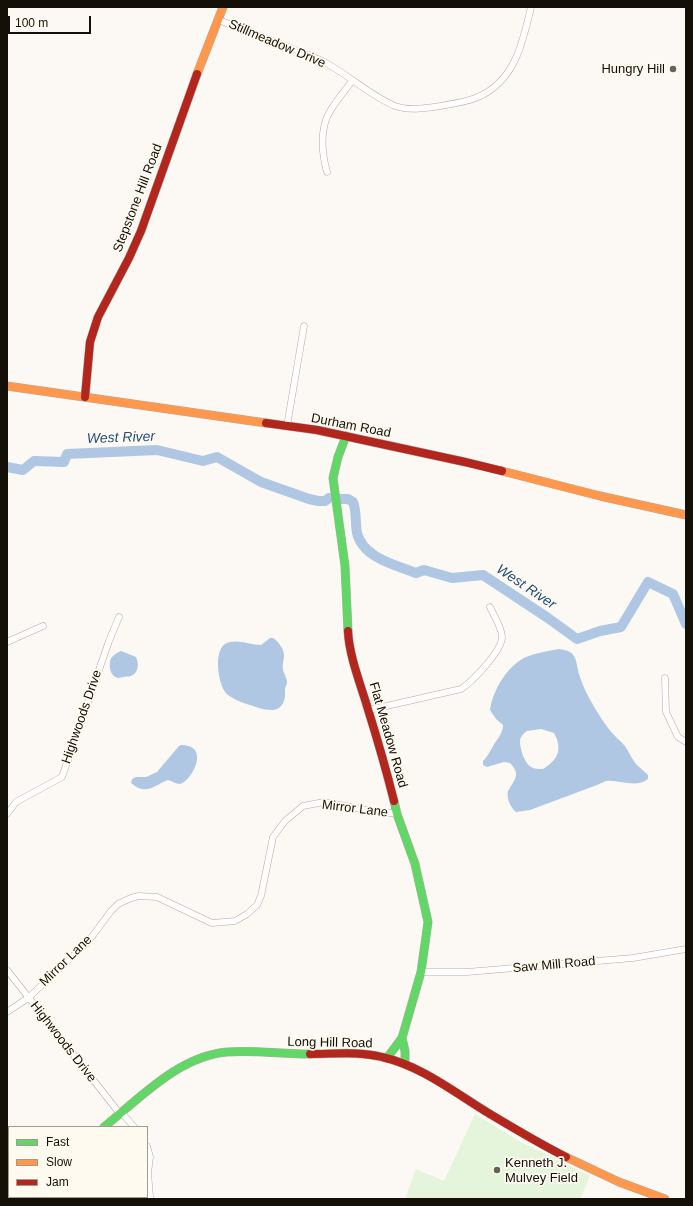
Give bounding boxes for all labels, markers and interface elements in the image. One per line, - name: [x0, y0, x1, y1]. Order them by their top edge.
- scale bar: [10, 8, 93, 34]
- text: 100 m: [15, 16, 48, 30]
- street label: Stillmeadow Drive: [226, 16, 328, 72]
- place label: Hungry Hill: [601, 61, 665, 77]
- marker: Hungry Hill: [668, 64, 678, 74]
- street label: Stepstone Hill Road: [110, 142, 166, 254]
- street label: Durham Road: [310, 411, 392, 441]
- water label: West River: [87, 428, 155, 448]
- water label: West River: [493, 561, 559, 613]
- street label: Highwoods Drive: [59, 668, 105, 766]
- street label: Flat Meadow Road: [365, 680, 411, 790]
- street label: Mirror Lane: [321, 797, 389, 821]
- street label: Mirror Lane: [37, 932, 95, 990]
- street label: Saw Mill Road: [512, 954, 596, 976]
- street label: Highwoods Drive: [27, 998, 99, 1086]
- street label: Long Hill Road: [287, 1034, 373, 1052]
- legend: [8, 1126, 148, 1198]
- text: Fast: [46, 1135, 69, 1149]
- text: Slow: [46, 1155, 72, 1169]
- place label: Kenneth J. Mulvey Field: [505, 1155, 578, 1186]
- marker: Kenneth J. Mulvey Field: [492, 1165, 502, 1175]
- text: Jam: [46, 1175, 69, 1189]

